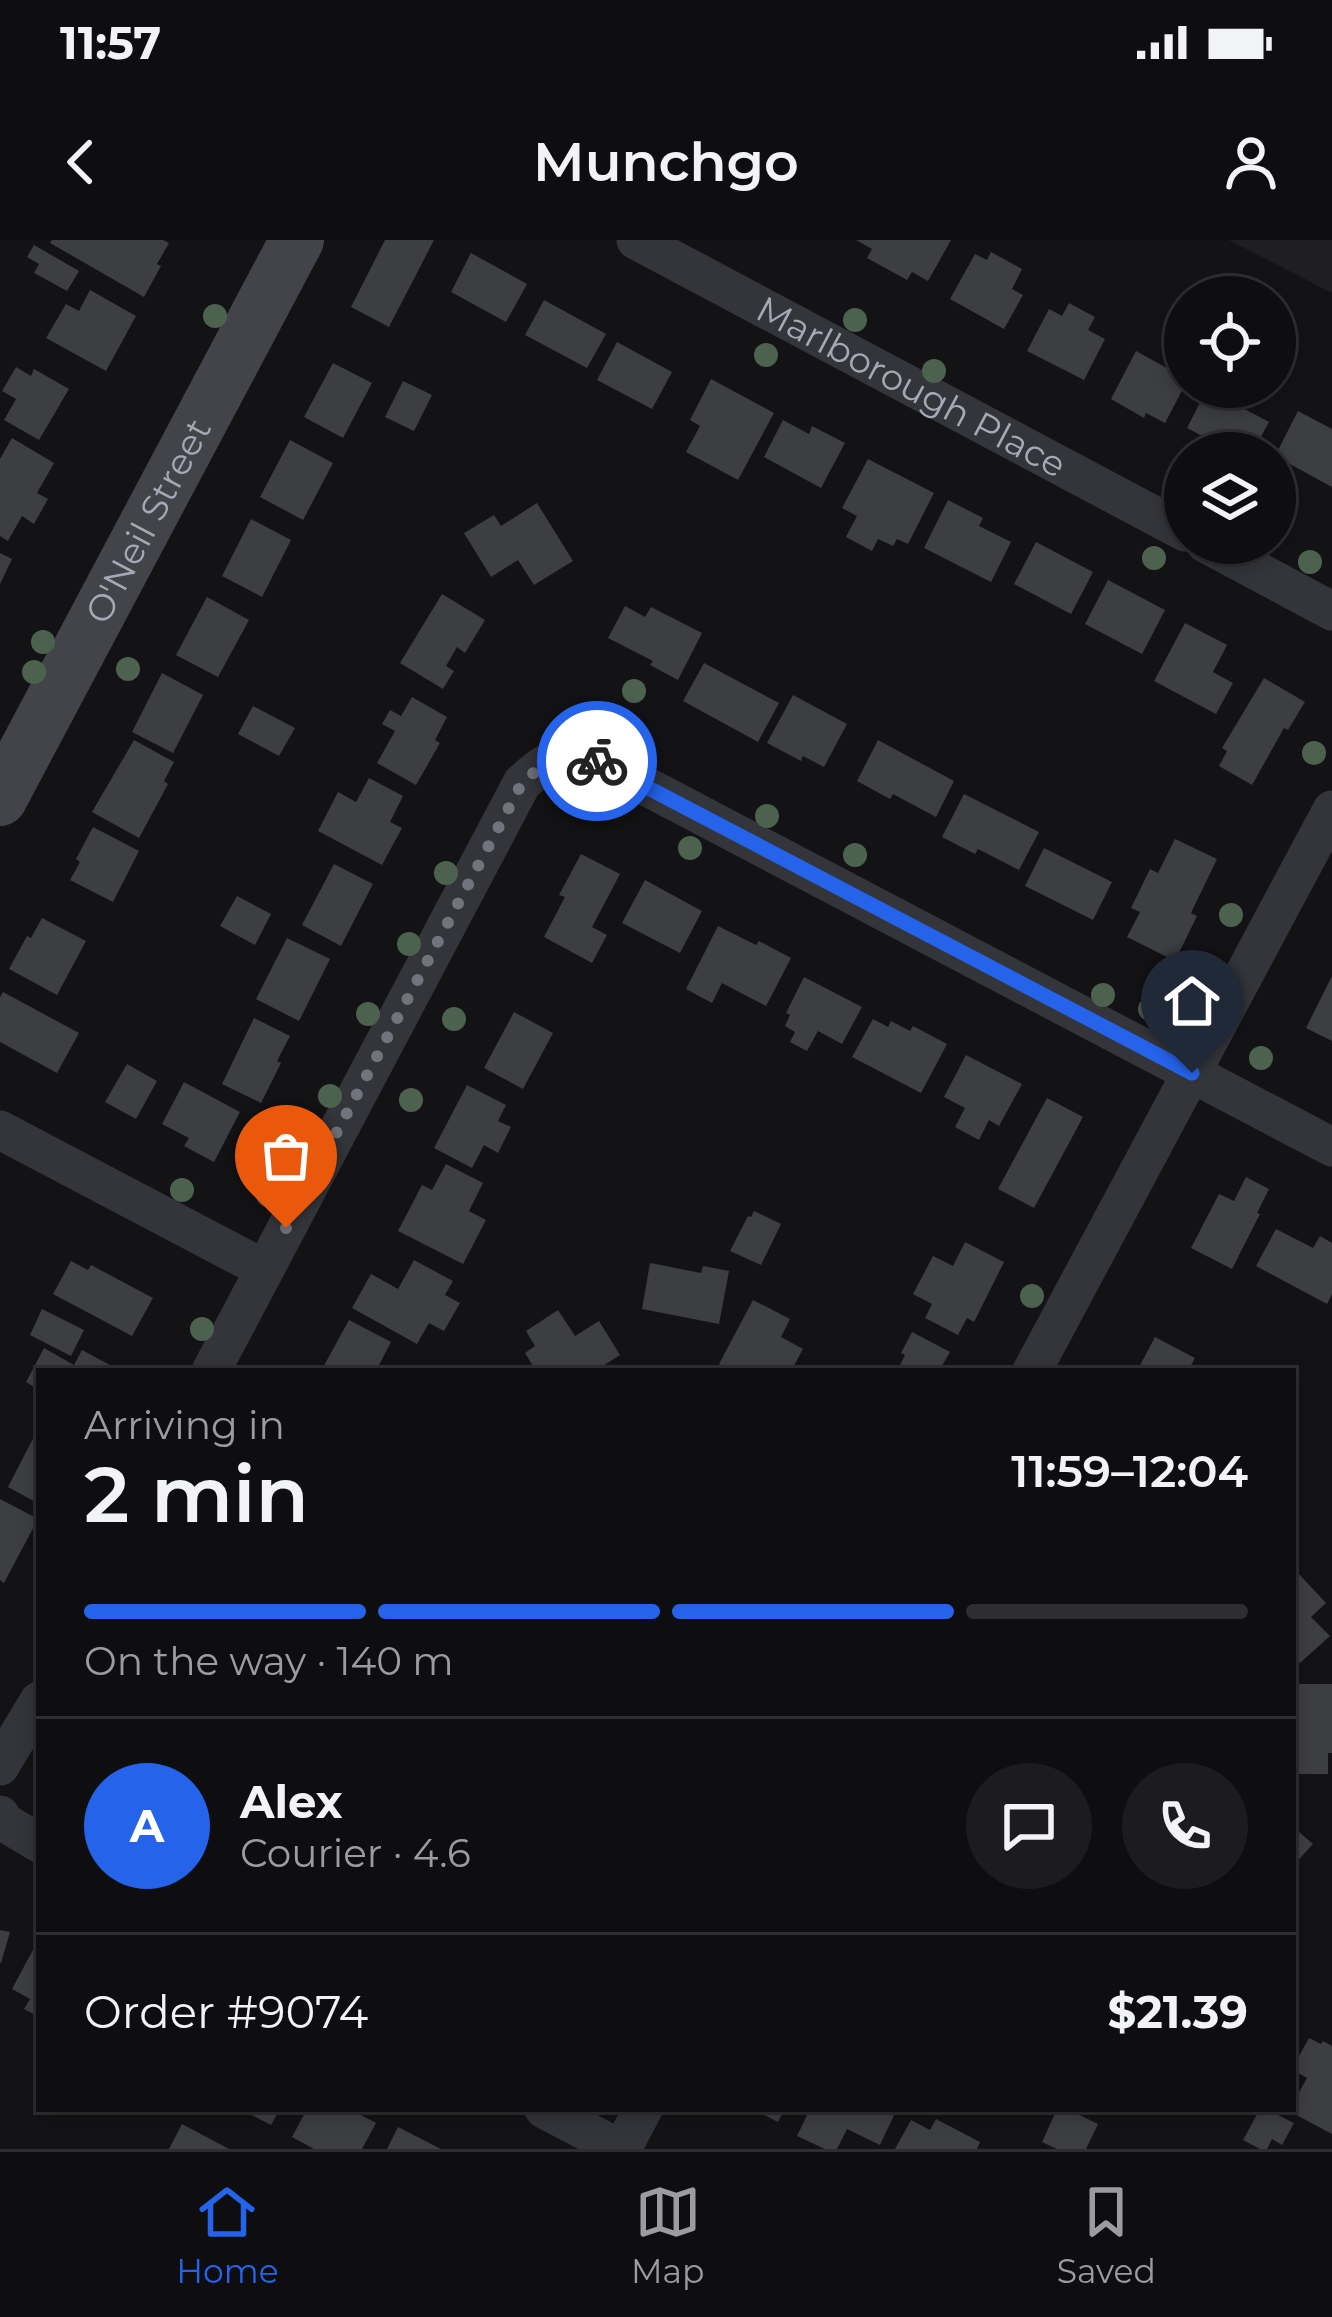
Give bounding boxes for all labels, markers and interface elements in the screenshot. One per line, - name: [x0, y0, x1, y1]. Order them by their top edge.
- text: 11:57: [60, 15, 161, 70]
- icon: back: [48, 129, 114, 195]
- text: Munchgo: [533, 129, 799, 195]
- icon: person: [1218, 129, 1284, 195]
- map controls: [1164, 276, 1296, 564]
- button: locate: [1164, 276, 1296, 408]
- street label: Marlborough Place: [749, 286, 1074, 487]
- street label: O'Neil Street: [75, 411, 220, 631]
- button: layers: [1164, 432, 1296, 564]
- courier: [537, 701, 657, 821]
- icon: bike: [564, 728, 630, 794]
- pin: [1141, 950, 1243, 1073]
- icon: home: [1159, 968, 1225, 1034]
- pin: [235, 1105, 337, 1228]
- icon: bag: [253, 1123, 319, 1189]
- text: Arriving in: [84, 1401, 285, 1449]
- text: 11:59–12:04: [1011, 1443, 1248, 1498]
- text: 2 min: [84, 1446, 309, 1542]
- text: On the way · 140 m: [84, 1637, 454, 1685]
- button: chat: [966, 1763, 1092, 1889]
- button: phone: [1122, 1763, 1248, 1889]
- text: Alex: [240, 1774, 343, 1829]
- text: A: [130, 1798, 164, 1853]
- text: Courier · 4.6: [240, 1829, 471, 1877]
- text: Order #9074: [84, 1984, 368, 2039]
- text: $21.39: [1108, 1984, 1248, 2039]
- tab: Home: [176, 2179, 279, 2291]
- tab: Map: [631, 2179, 704, 2291]
- tab: Saved: [1057, 2179, 1156, 2291]

